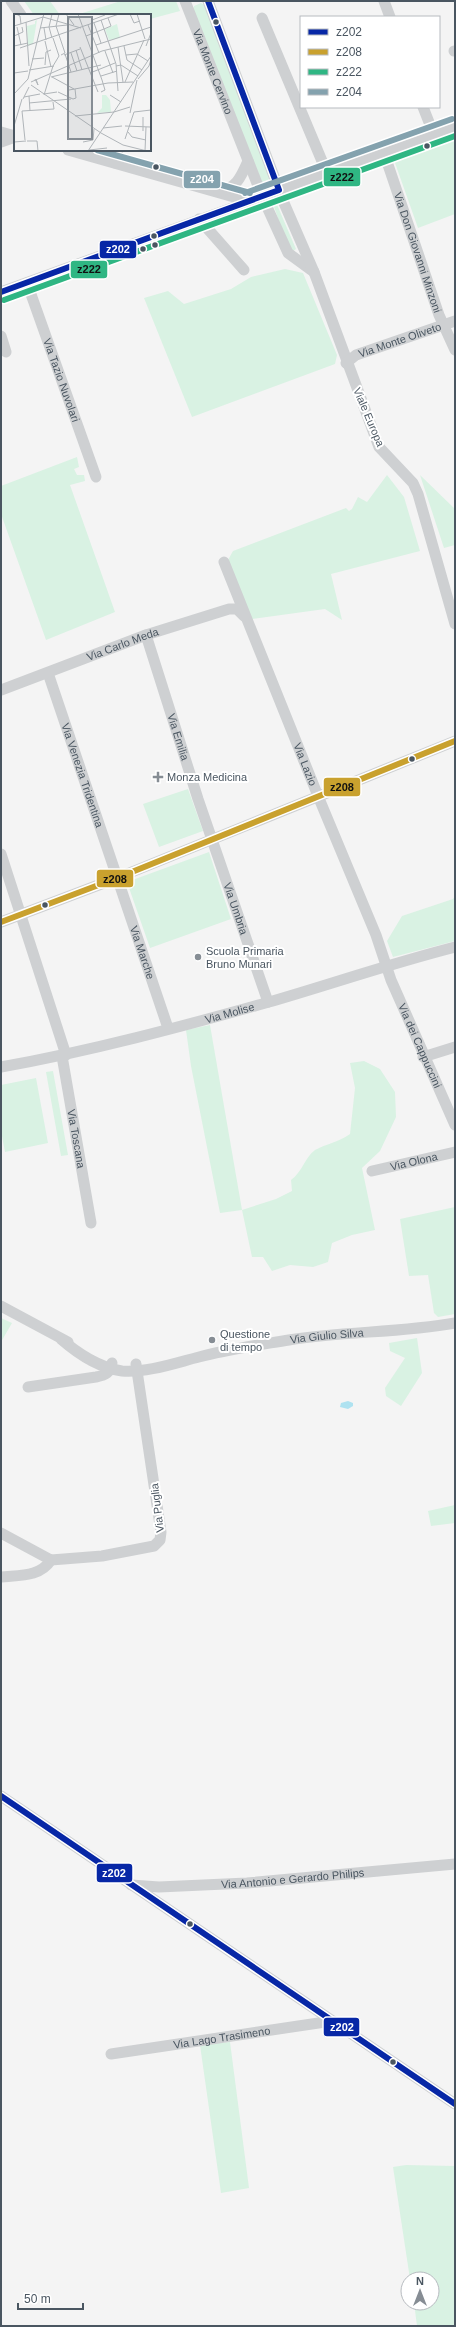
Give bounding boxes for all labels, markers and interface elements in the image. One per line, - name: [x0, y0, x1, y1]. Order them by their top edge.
- inset map: [14, 14, 151, 151]
- legend: [300, 16, 440, 108]
- unlabelled marker: [211, 17, 221, 27]
- text: z202: [336, 25, 362, 39]
- street label: Via Monte Cervino: [191, 27, 235, 116]
- text: z208: [336, 45, 362, 59]
- text: z222: [336, 65, 362, 79]
- text: z204: [336, 85, 362, 99]
- unlabelled marker: [422, 141, 432, 151]
- unlabelled marker: [151, 162, 161, 172]
- line badge: z222: [323, 167, 361, 187]
- line badge: z204: [183, 170, 221, 189]
- text: z222: [330, 171, 354, 183]
- text: z204: [190, 173, 215, 185]
- street label: Via Don Giovanni Minzoni: [392, 191, 444, 314]
- unlabelled marker: [149, 231, 159, 241]
- line badge: z202: [99, 240, 137, 259]
- unlabelled marker: [150, 240, 160, 250]
- text: z202: [106, 243, 130, 255]
- unlabelled marker: [138, 244, 148, 254]
- line badge: z222: [70, 260, 108, 279]
- text: z222: [77, 263, 101, 275]
- street label: Via Monte Oliveto: [357, 320, 443, 360]
- street label: Via Tazio Nuvolari: [41, 337, 82, 423]
- street label: Viale Europa: [351, 386, 387, 449]
- street label: Via Carlo Meda: [85, 625, 161, 663]
- street label: Via Emilia: [165, 712, 192, 763]
- street label: Via Venezia Tridentina: [59, 722, 106, 830]
- street label: Via Lazio: [291, 741, 319, 787]
- unlabelled marker: [407, 754, 417, 764]
- marker: Monza Medicina: [152, 771, 164, 783]
- place label: Monza Medicina: [167, 771, 248, 783]
- line badge: z208: [323, 777, 361, 797]
- text: z208: [330, 781, 354, 793]
- line badge: z208: [96, 869, 134, 888]
- text: z208: [103, 873, 127, 885]
- street label: Via Umbria: [221, 881, 251, 937]
- unlabelled marker: [40, 900, 50, 910]
- street label: Via Marche: [128, 924, 157, 981]
- place label: Scuola Primaria Bruno Munari: [206, 945, 285, 970]
- marker: Scuola Primaria Bruno Munari: [193, 952, 203, 962]
- street label: Via Molise: [204, 1000, 256, 1025]
- street label: Via dei Cappuccini: [396, 1002, 444, 1090]
- street label: Via Toscana: [65, 1108, 88, 1170]
- street label: Via Olona: [389, 1150, 440, 1173]
- street label: Via Giulio Silva: [289, 1326, 365, 1346]
- place label: Questione di tempo: [220, 1328, 270, 1353]
- marker: Questione di tempo: [207, 1335, 217, 1345]
- street label: Via Puglia: [148, 1482, 166, 1533]
- line badge: z202: [96, 1863, 133, 1883]
- street label: Via Antonio e Gerardo Philips: [221, 1866, 365, 1890]
- text: z202: [102, 1867, 126, 1879]
- unlabelled marker: [185, 1919, 195, 1929]
- line badge: z202: [323, 2017, 360, 2037]
- text: z202: [330, 2021, 354, 2033]
- street label: Via Lago Trasimeno: [173, 2024, 271, 2051]
- unlabelled marker: [388, 2057, 398, 2067]
- north arrow: [400, 2271, 440, 2311]
- text: N: [416, 2275, 424, 2287]
- scale bar: [18, 2285, 83, 2311]
- text: 50 m: [24, 2292, 51, 2306]

